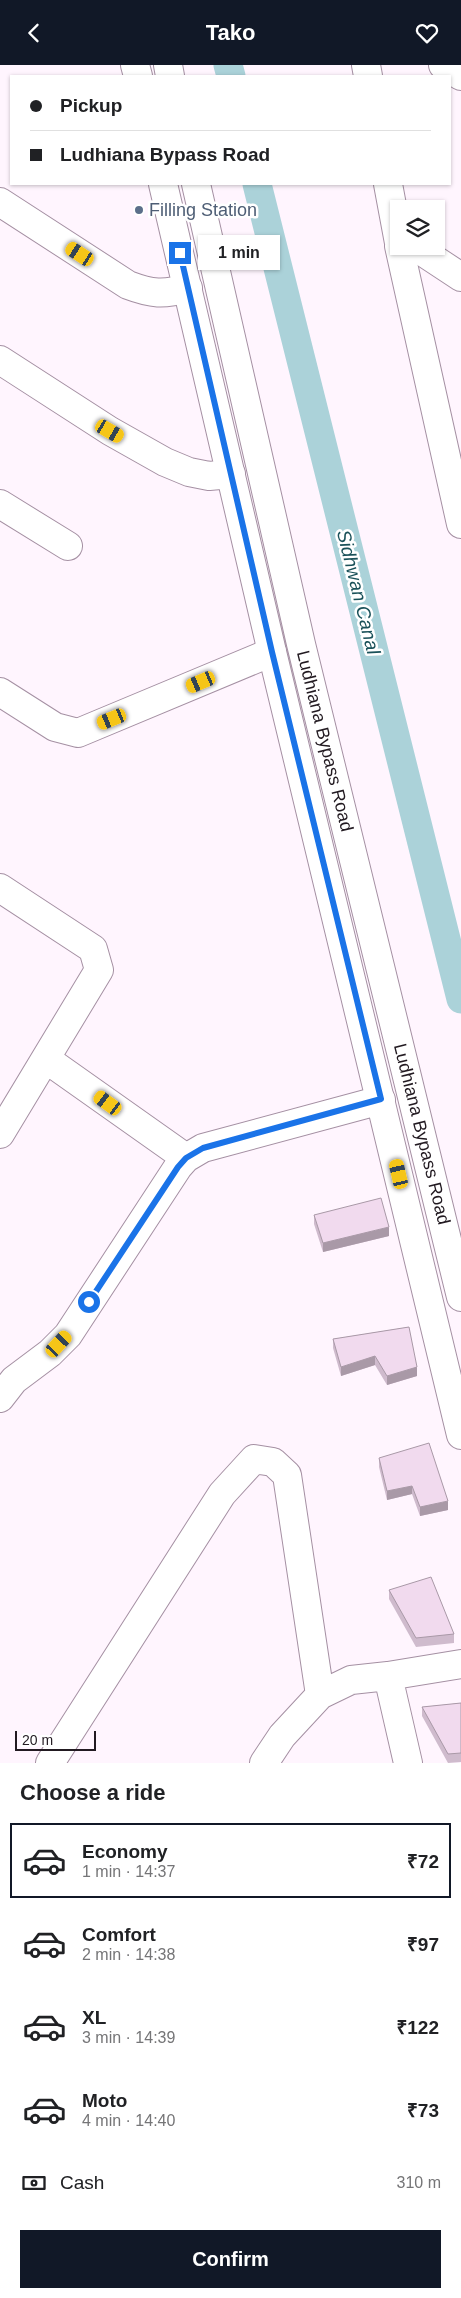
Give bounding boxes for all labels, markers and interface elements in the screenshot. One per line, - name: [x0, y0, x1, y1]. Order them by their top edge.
- icon: back: [20, 19, 48, 47]
- icon: heart: [413, 19, 441, 47]
- text: Tako: [206, 20, 255, 45]
- text: Pickup: [60, 95, 122, 116]
- text: Ludhiana Bypass Road: [60, 144, 270, 165]
- place label: Filling Station: [149, 200, 257, 220]
- map controls: [390, 200, 445, 255]
- button: layers: [390, 200, 445, 255]
- marker: Filling Station: [133, 204, 145, 216]
- callout: 1 min: [198, 235, 280, 271]
- car: [63, 240, 96, 268]
- route end: [169, 242, 191, 264]
- text: 1 min: [218, 244, 260, 261]
- car: [93, 417, 126, 445]
- water label: Sidhwan Canal: [333, 528, 384, 657]
- street label: Ludhiana Bypass Road: [293, 648, 357, 834]
- car: [184, 669, 217, 695]
- car: [95, 706, 128, 732]
- street label: Ludhiana Bypass Road: [390, 1041, 454, 1227]
- car: [91, 1088, 124, 1118]
- car: [388, 1158, 409, 1190]
- route start: [78, 1291, 100, 1313]
- car: [43, 1328, 74, 1360]
- scale bar: [15, 1728, 96, 1751]
- text: 20 m: [22, 1732, 53, 1748]
- text: Choose a ride: [20, 1780, 165, 1805]
- icon: car: [22, 1838, 67, 1883]
- text: Economy: [82, 1841, 168, 1862]
- text: ₹72: [407, 1851, 439, 1872]
- text: 1 min · 14:37: [82, 1863, 175, 1880]
- icon: car: [22, 1921, 67, 1966]
- text: Comfort: [82, 1924, 156, 1945]
- text: ₹97: [407, 1934, 439, 1955]
- text: 2 min · 14:38: [82, 1946, 175, 1963]
- icon: car: [22, 2004, 67, 2049]
- text: XL: [82, 2007, 106, 2028]
- text: ₹122: [396, 2017, 439, 2038]
- text: 3 min · 14:39: [82, 2029, 175, 2046]
- icon: car: [22, 2087, 67, 2132]
- text: Moto: [82, 2090, 127, 2111]
- text: ₹73: [407, 2100, 439, 2121]
- text: 4 min · 14:40: [82, 2112, 175, 2129]
- icon: cash: [20, 2169, 48, 2197]
- text: Cash: [60, 2172, 104, 2193]
- text: 310 m: [397, 2174, 441, 2191]
- button: Confirm: [20, 2230, 441, 2288]

